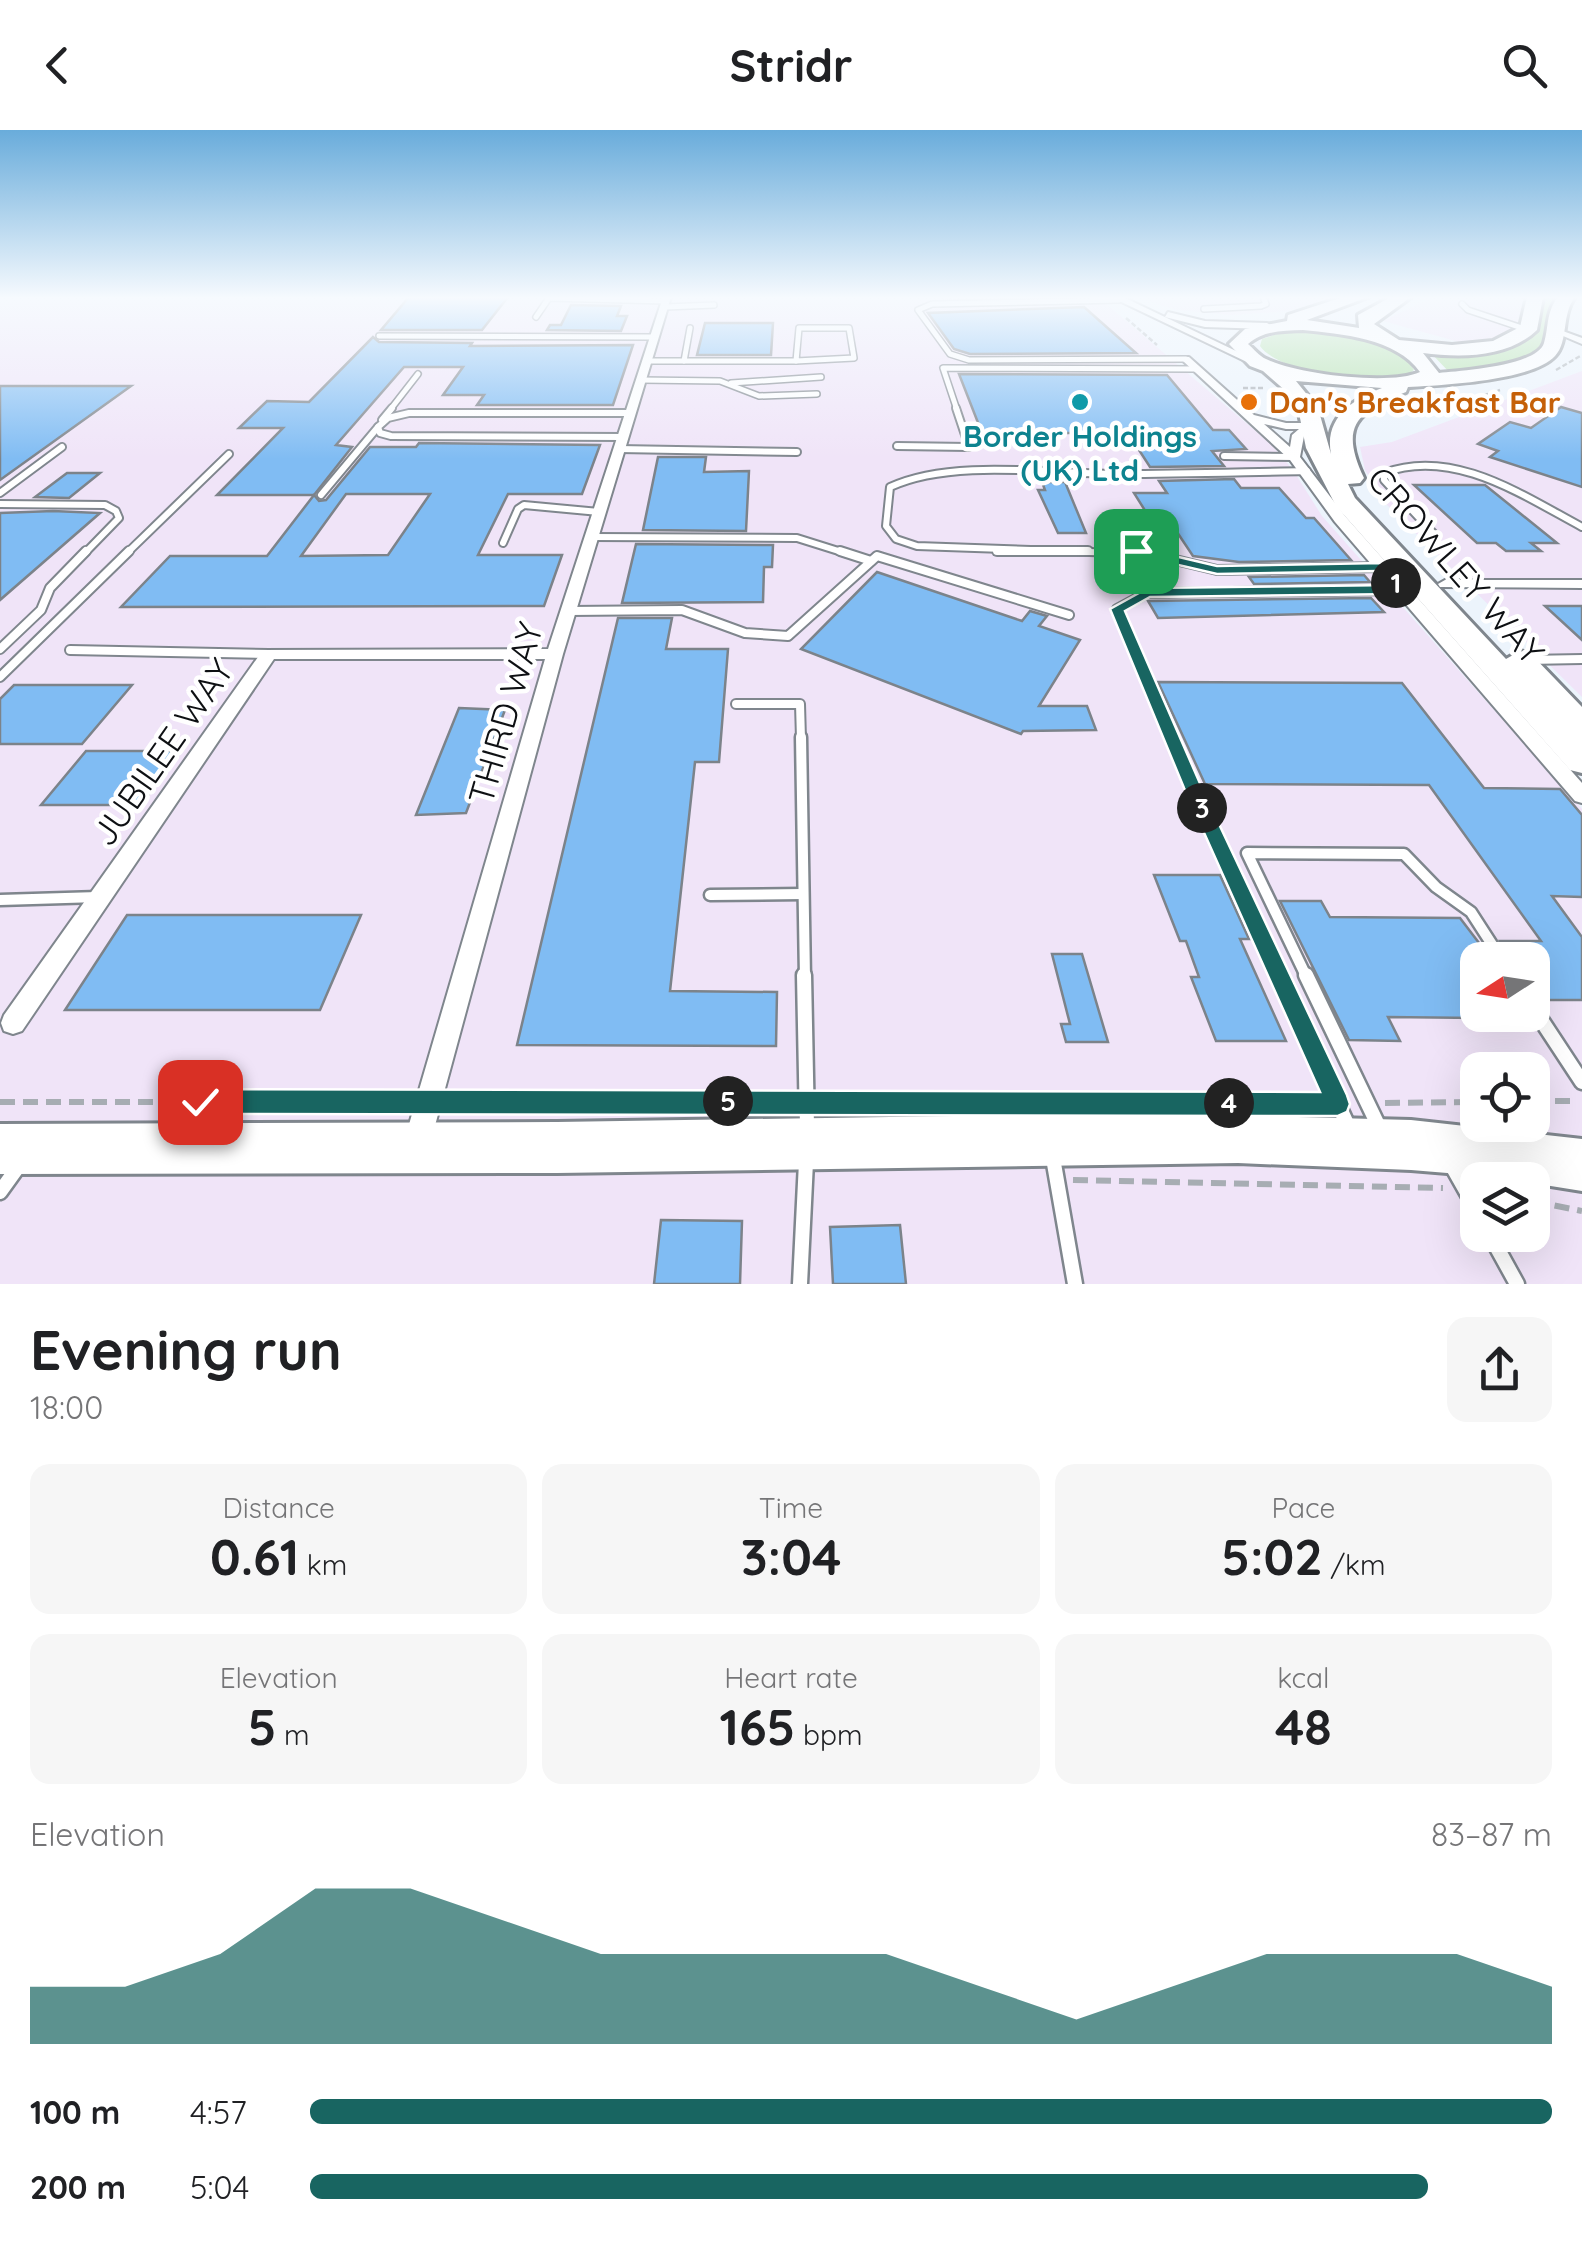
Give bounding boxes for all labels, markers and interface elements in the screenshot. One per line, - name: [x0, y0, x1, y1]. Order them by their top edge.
- text: Stridr: [729, 37, 853, 93]
- icon: back: [30, 38, 85, 93]
- icon: search: [1497, 38, 1552, 93]
- place label: Dan's Breakfast Bar: [1269, 383, 1561, 421]
- marker: Border Holdings (UK) Ltd: [1069, 391, 1091, 413]
- marker: Dan's Breakfast Bar: [1238, 391, 1260, 413]
- place label: Border Holdings (UK) Ltd: [963, 417, 1197, 489]
- street label: CROWLEY WAY: [1358, 457, 1554, 673]
- pin: [1094, 509, 1179, 594]
- icon: arrive: [1109, 524, 1164, 579]
- pin: 1: [1371, 558, 1421, 608]
- text: 1: [1391, 565, 1401, 600]
- street label: THIRD WAY: [458, 617, 552, 809]
- street label: JUBILEE WAY: [81, 650, 243, 854]
- pin: 3: [1177, 783, 1227, 833]
- text: 3: [1194, 790, 1210, 825]
- north arrow: [1460, 942, 1550, 1032]
- map controls: [1460, 942, 1550, 1252]
- button: locate: [1460, 1052, 1550, 1142]
- pin: [158, 1060, 243, 1145]
- icon: check: [173, 1075, 228, 1130]
- pin: 5: [703, 1076, 753, 1126]
- pin: 4: [1204, 1078, 1254, 1128]
- text: 5: [720, 1083, 736, 1118]
- text: 4: [1221, 1085, 1237, 1120]
- button: layers: [1460, 1162, 1550, 1252]
- text: Evening run: [30, 1315, 342, 1384]
- button: share: [1447, 1317, 1552, 1422]
- text: 18:00: [30, 1387, 103, 1427]
- text: Distance: [223, 1490, 335, 1525]
- text: Time: [759, 1490, 823, 1525]
- text: Pace: [1271, 1490, 1335, 1525]
- text: 0.61: [210, 1525, 299, 1588]
- text: 3:04: [741, 1525, 841, 1588]
- text: 5:02: [1221, 1525, 1323, 1588]
- text: km: [299, 1547, 347, 1582]
- text: /km: [1323, 1547, 1386, 1582]
- text: Elevation: [220, 1660, 338, 1695]
- text: Heart rate: [724, 1660, 858, 1695]
- text: kcal: [1277, 1660, 1329, 1695]
- text: 5: [248, 1695, 276, 1758]
- text: 165: [719, 1695, 795, 1758]
- text: 48: [1275, 1695, 1332, 1758]
- text: m: [276, 1717, 310, 1752]
- text: bpm: [795, 1717, 863, 1752]
- text: Elevation: [30, 1814, 165, 1854]
- text: 83–87 m: [1431, 1814, 1552, 1854]
- text: 100 m: [30, 2092, 120, 2132]
- text: 4:57: [190, 2092, 247, 2132]
- text: 200 m: [30, 2167, 126, 2207]
- text: 5:04: [190, 2167, 249, 2207]

